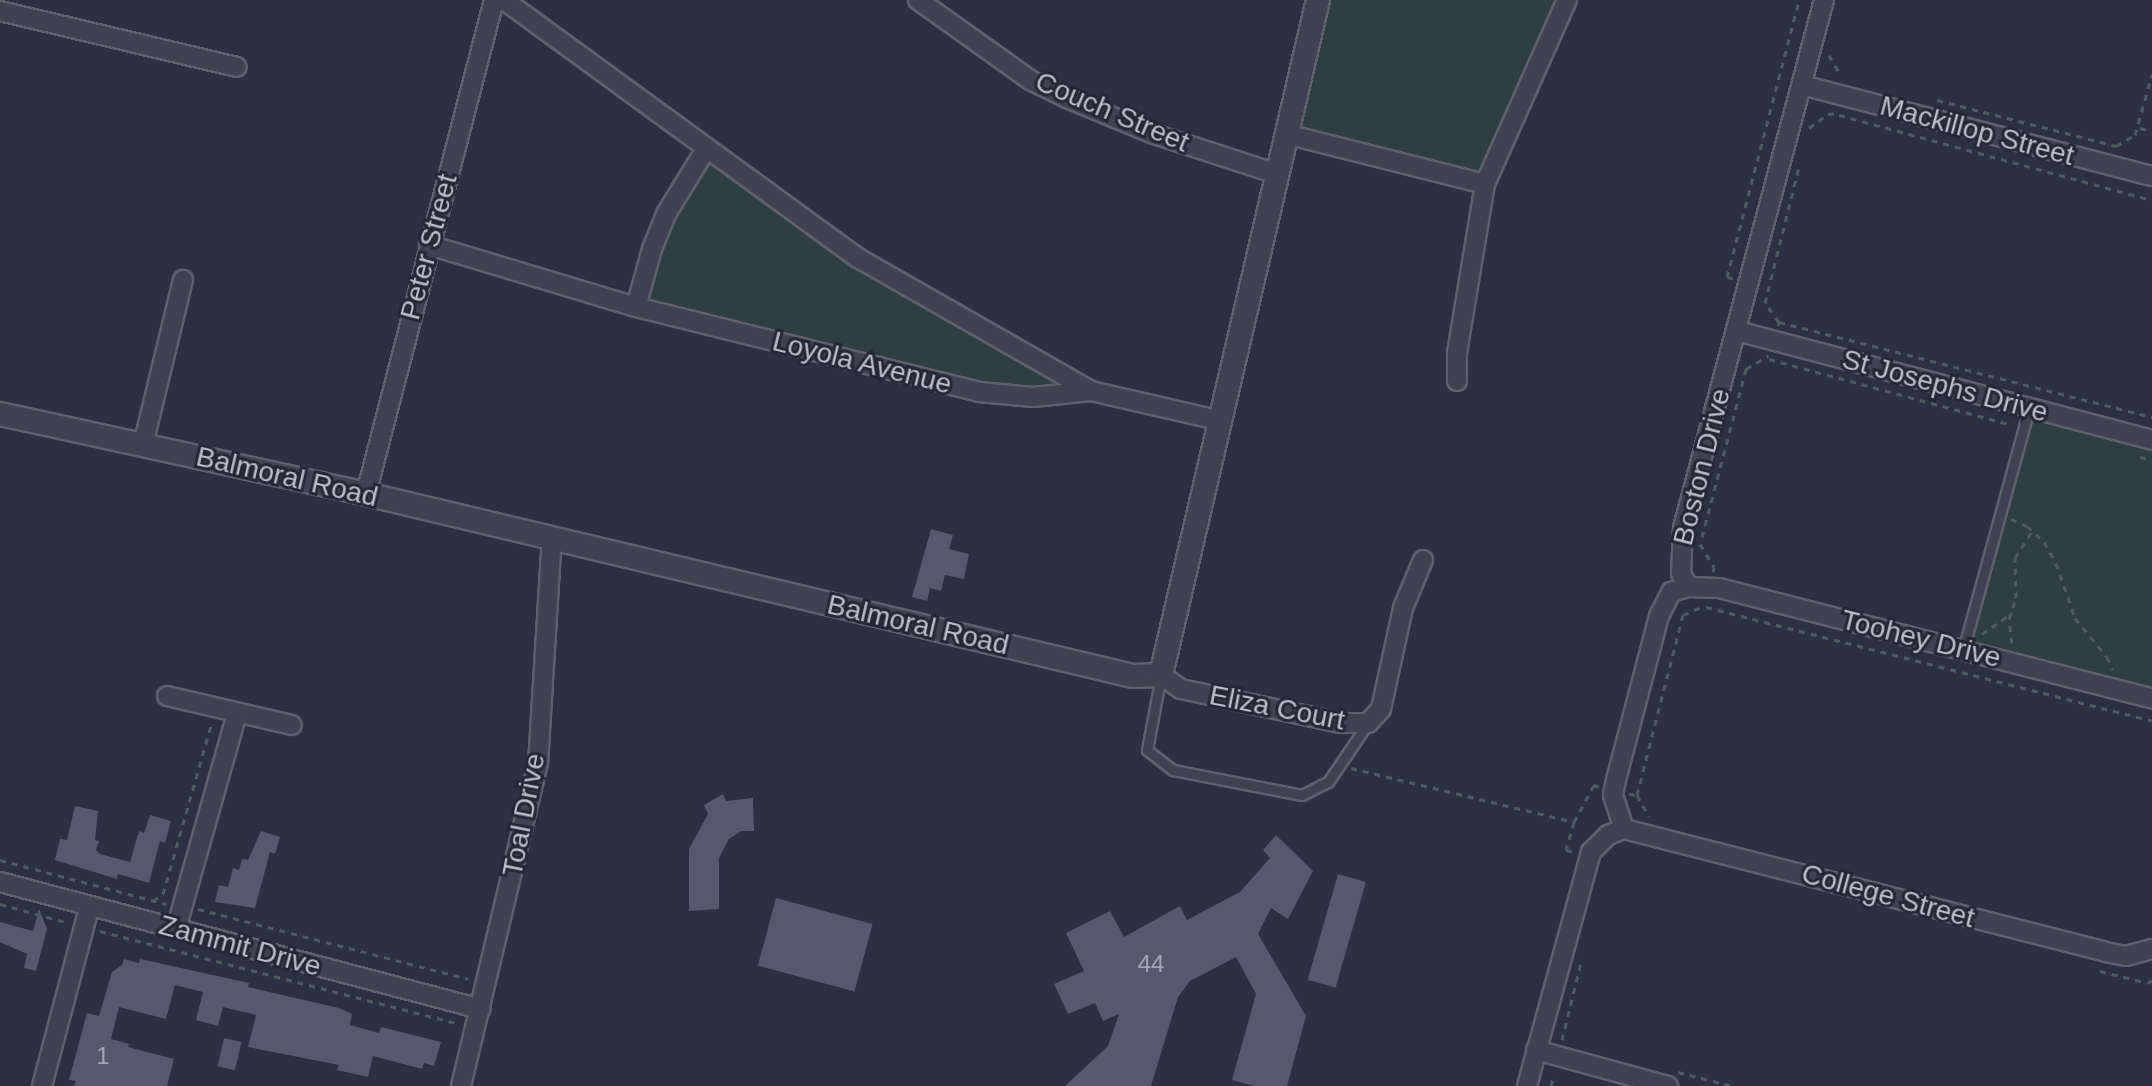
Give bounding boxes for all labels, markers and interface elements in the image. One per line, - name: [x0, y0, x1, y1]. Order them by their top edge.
- street label: Couch Street: [1030, 65, 1194, 159]
- street label: Mackillop Street: [1876, 89, 2078, 173]
- street label: Peter Street: [393, 170, 465, 324]
- street label: Loyola Avenue: [768, 324, 956, 402]
- street label: St Josephs Drive: [1838, 342, 2052, 430]
- street label: Boston Drive: [1666, 385, 1738, 549]
- street label: Balmoral Road: [193, 440, 381, 514]
- street label: Balmoral Road: [824, 588, 1012, 662]
- street label: Toohey Drive: [1838, 603, 2004, 675]
- street label: Eliza Court: [1207, 678, 1347, 738]
- street label: Toal Drive: [496, 751, 552, 879]
- street label: College Street: [1798, 857, 1978, 935]
- street label: Zammit Drive: [155, 908, 325, 984]
- house number: 44: [1138, 950, 1164, 978]
- house number: 1: [96, 1042, 110, 1070]

